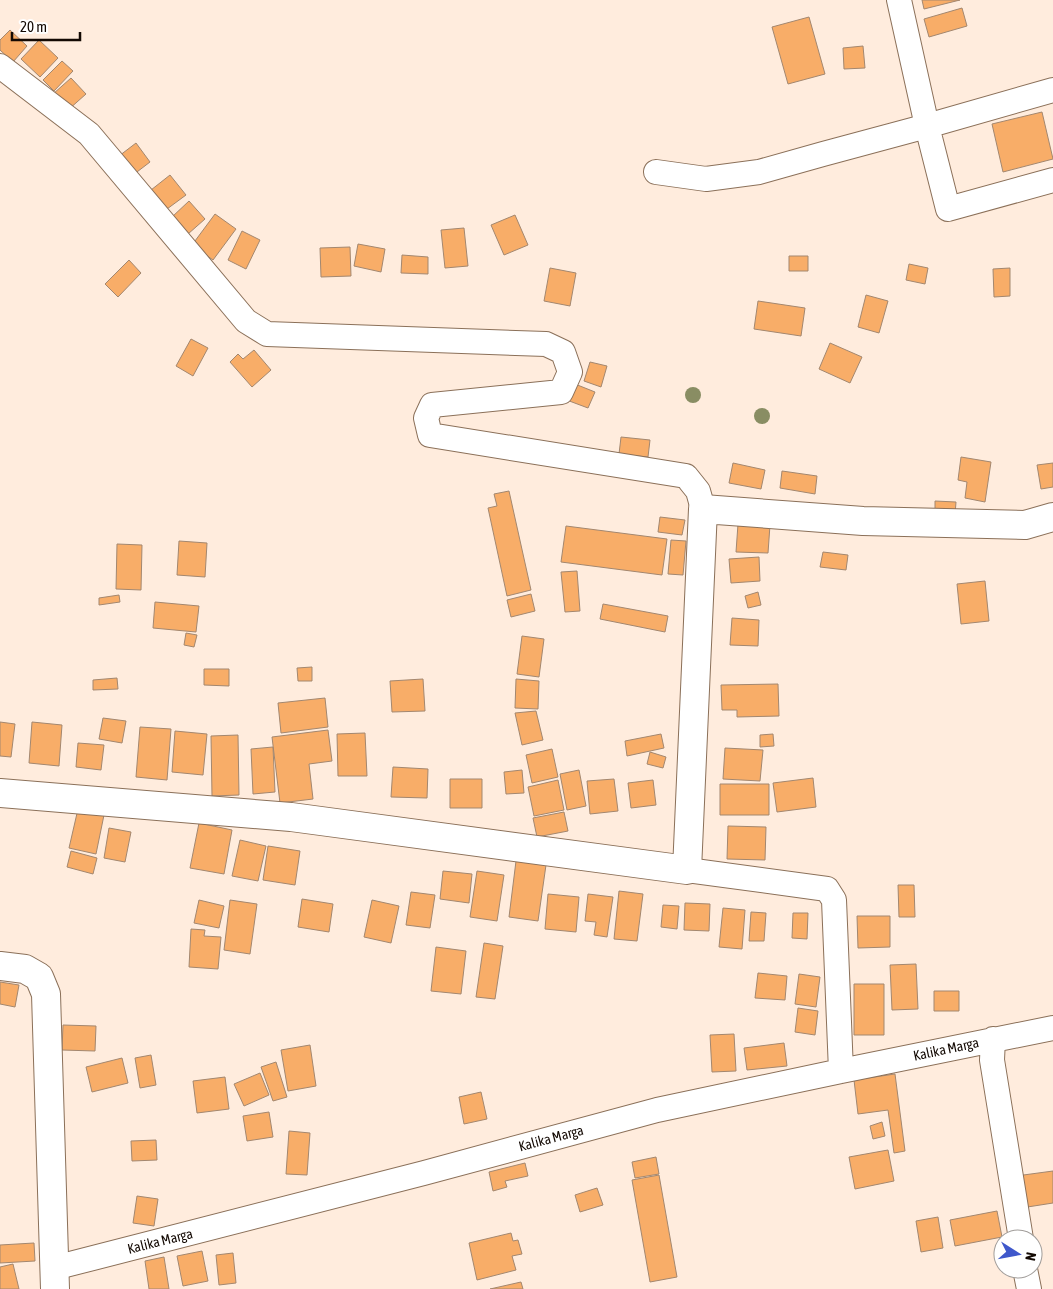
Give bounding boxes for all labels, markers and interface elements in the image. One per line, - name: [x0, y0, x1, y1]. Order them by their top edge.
- scale bar: [12, 10, 80, 42]
- text: 20 m: [20, 18, 47, 35]
- street label: Kalika Marga: [912, 1034, 980, 1064]
- street label: Kalika Marga: [517, 1122, 585, 1154]
- street label: Kalika Marga: [126, 1225, 194, 1257]
- north arrow: [993, 1229, 1043, 1279]
- text: N: [1022, 1251, 1039, 1262]

